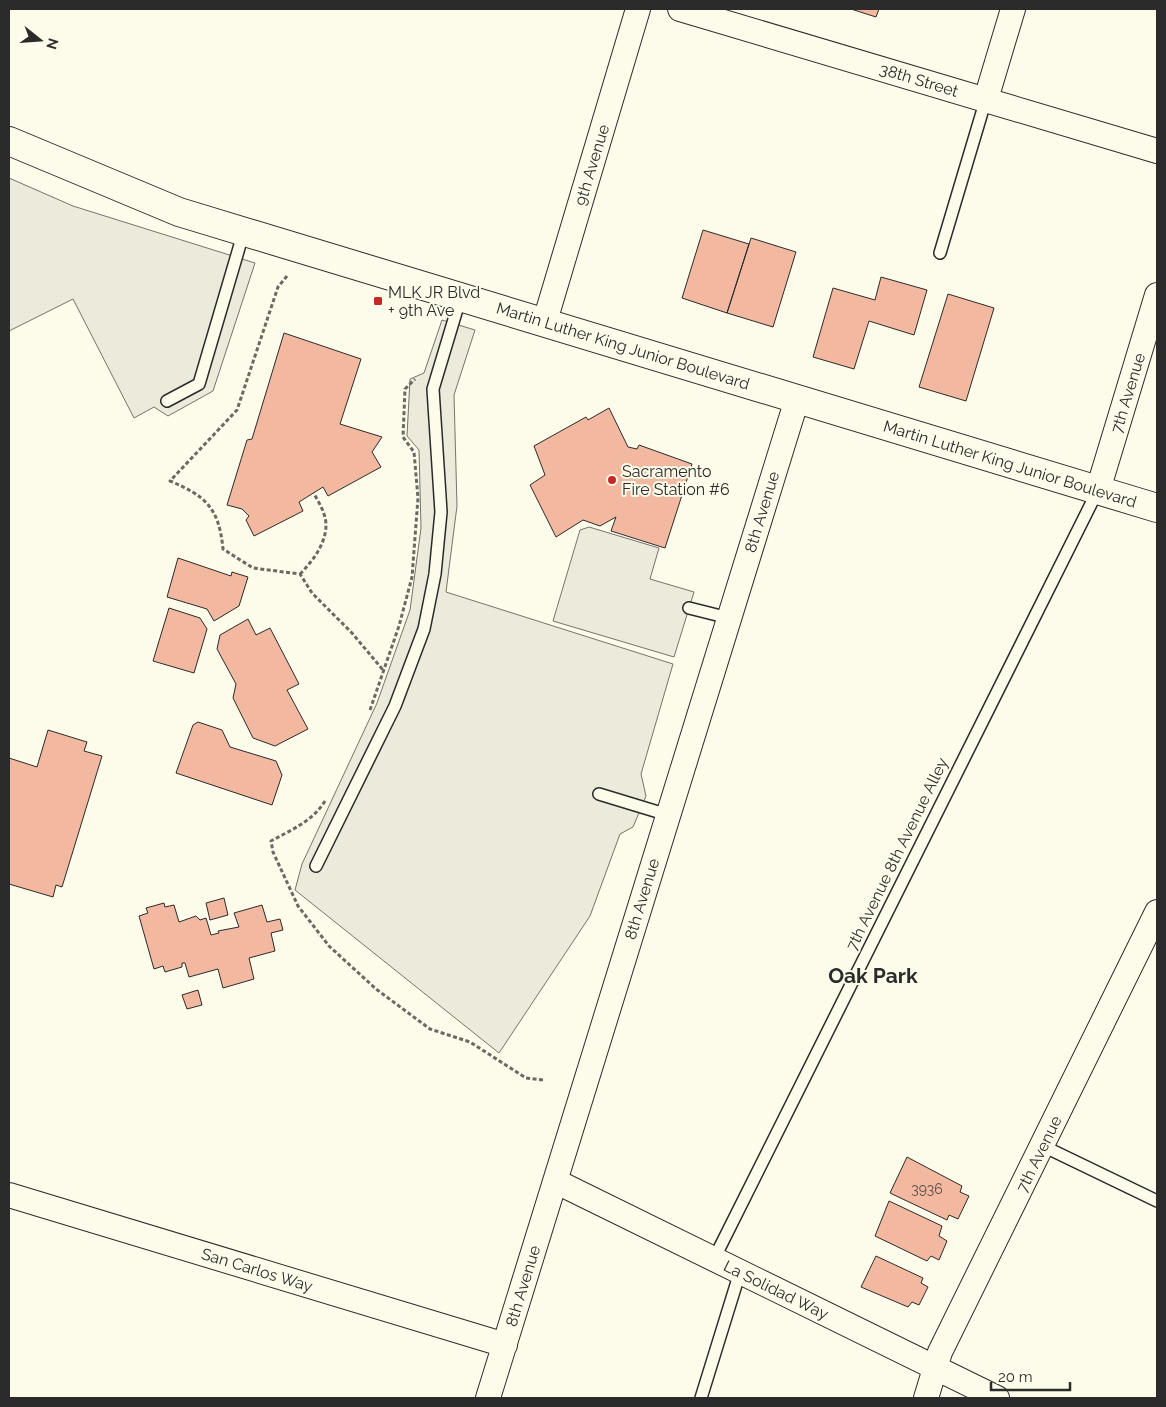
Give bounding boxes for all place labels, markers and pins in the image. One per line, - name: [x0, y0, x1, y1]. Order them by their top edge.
- place label: MLK JR Blvd + 9th Ave: [388, 283, 480, 320]
- marker: MLK JR Blvd + 9th Ave: [372, 295, 384, 307]
- place label: Sacramento Fire Station #6: [622, 462, 730, 499]
- marker: Sacramento Fire Station #6: [606, 474, 618, 486]

